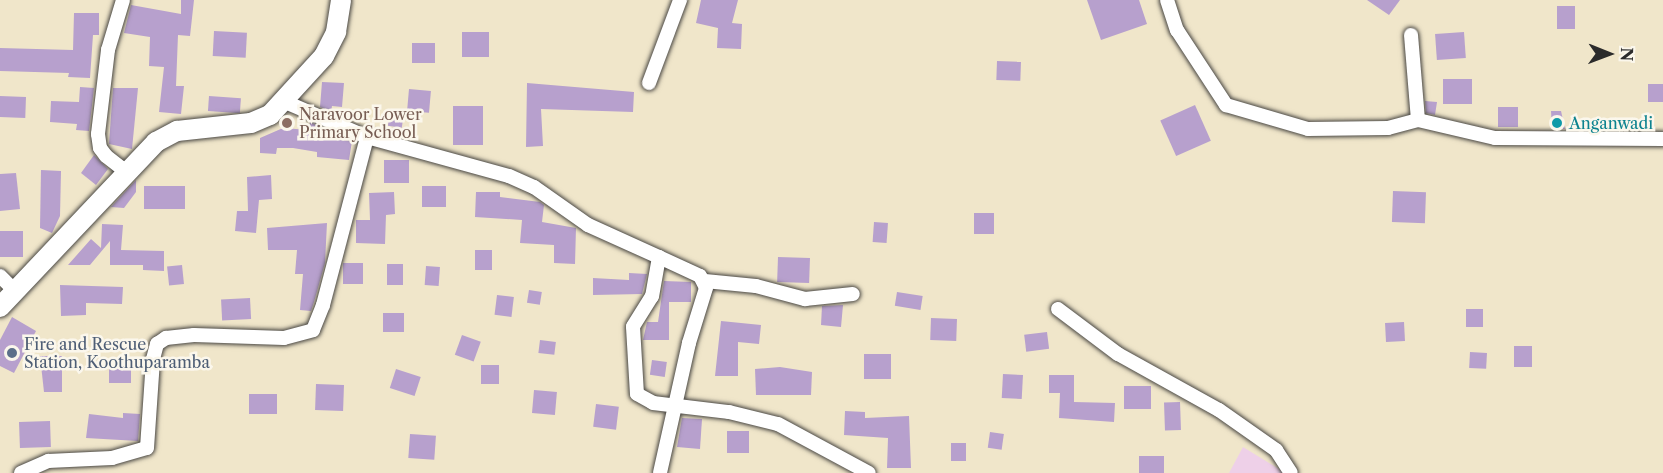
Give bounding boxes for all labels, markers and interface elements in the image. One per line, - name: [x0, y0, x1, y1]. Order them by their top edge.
- north arrow: [1579, 24, 1639, 84]
- text: N: [1617, 47, 1637, 61]
- place label: Naravoor Lower Primary School: [299, 104, 422, 142]
- place label: Anganwadi: [1569, 113, 1653, 133]
- marker: Naravoor Lower Primary School: [280, 116, 294, 130]
- marker: Anganwadi: [1550, 116, 1564, 130]
- place label: Fire and Rescue Station, Koothuparamba: [24, 334, 210, 372]
- marker: Fire and Rescue Station, Koothuparamba: [5, 346, 19, 360]

